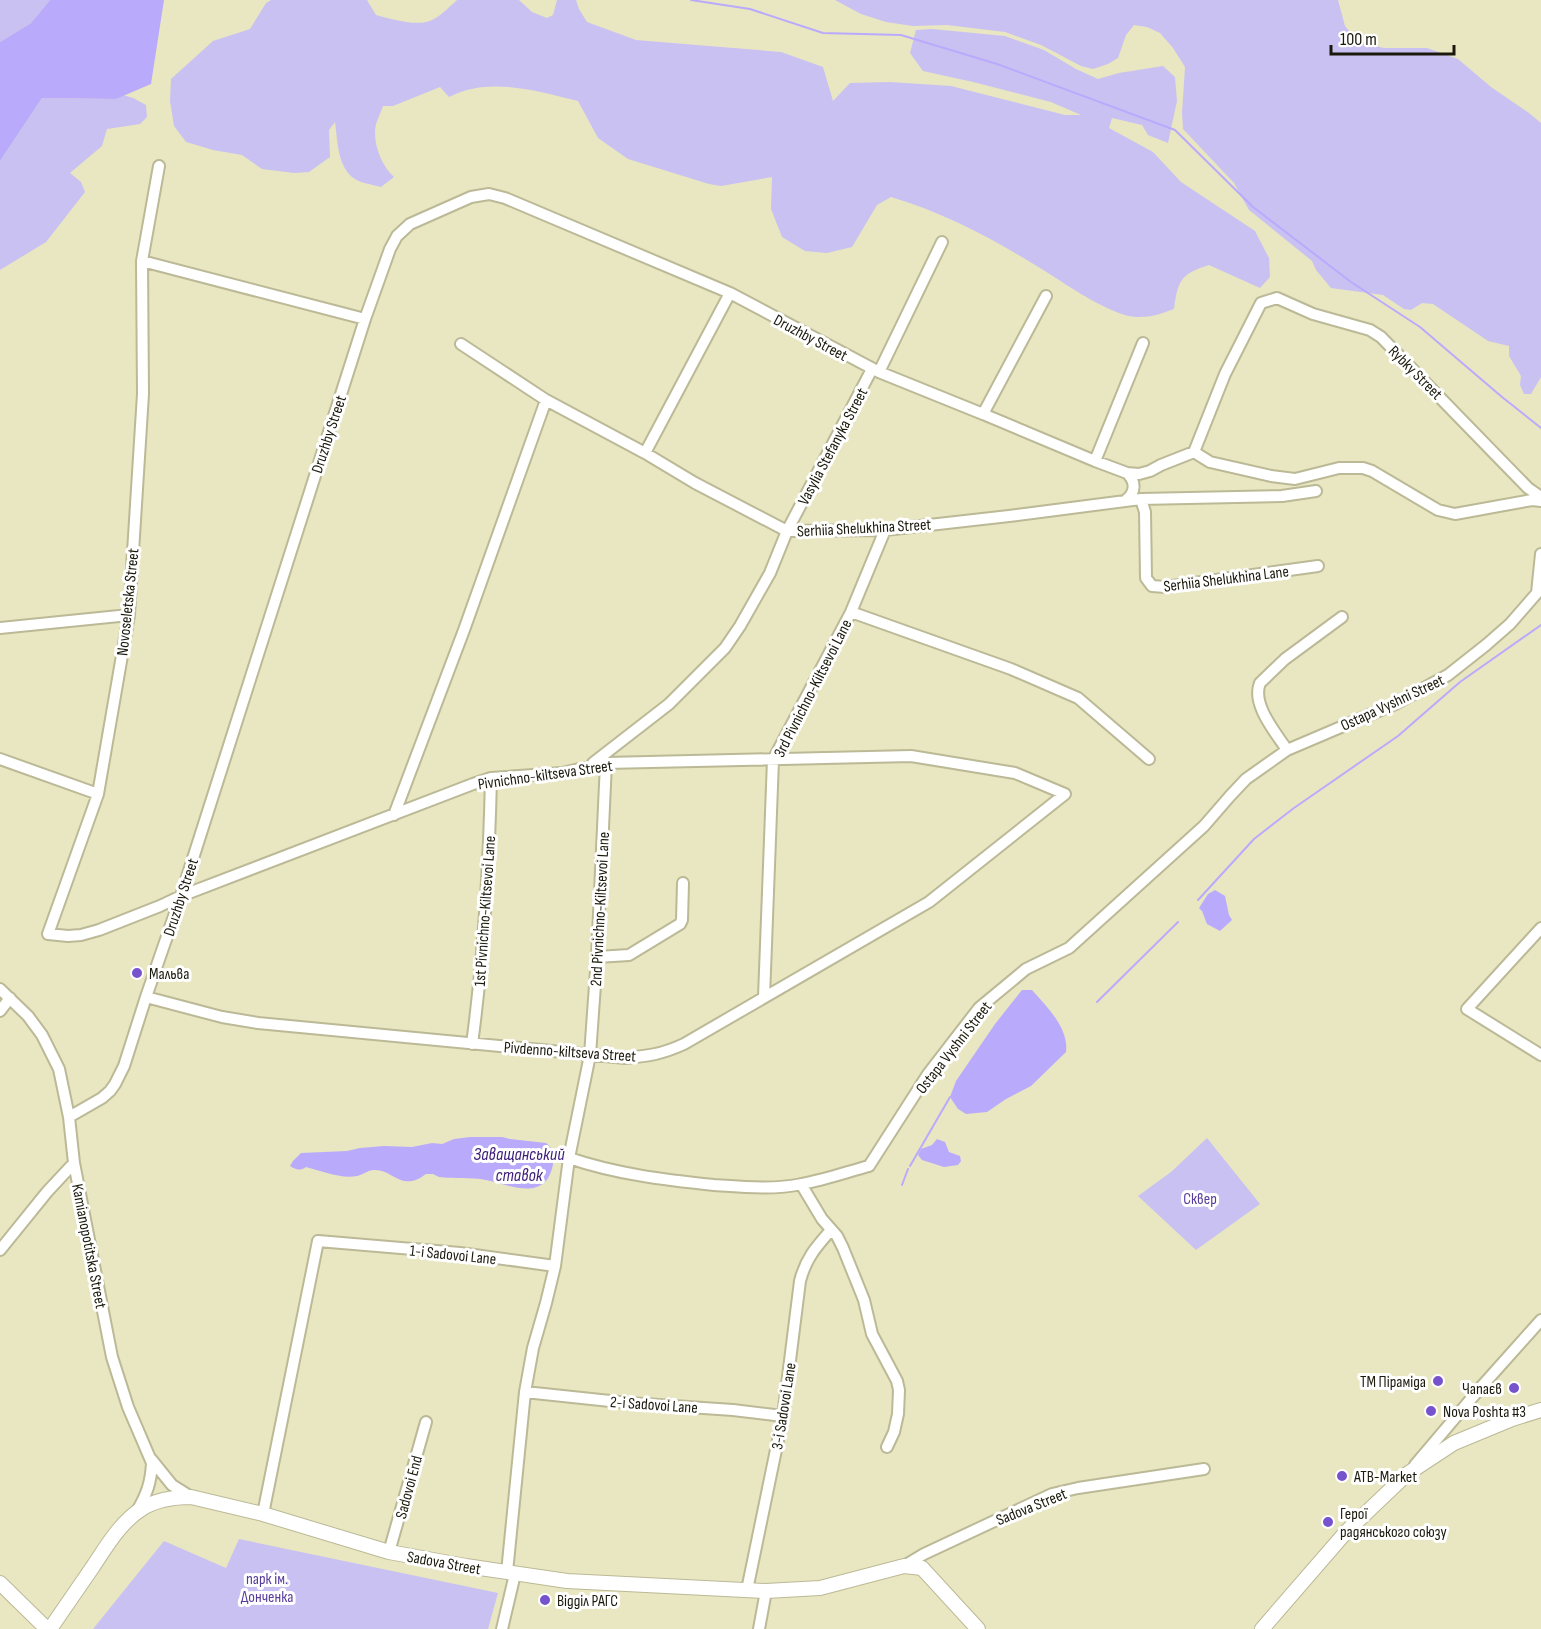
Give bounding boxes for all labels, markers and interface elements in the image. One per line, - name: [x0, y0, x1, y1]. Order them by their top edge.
- scale bar: [1331, 18, 1454, 56]
- text: 100 m: [1340, 29, 1377, 50]
- street label: Druzhby Street: [770, 311, 850, 366]
- street label: Rybky Street: [1384, 342, 1446, 404]
- street label: Vasylia Stefanyka Street: [794, 385, 872, 509]
- street label: Druzhby Street: [308, 393, 351, 476]
- street label: Serhiia Shelukhina Street: [796, 515, 932, 542]
- street label: Novoseletska Street: [113, 547, 144, 657]
- street label: Serhiia Shelukhina Lane: [1162, 562, 1290, 597]
- street label: 3rd Pivnichno-Kiltsevoi Lane: [770, 617, 856, 761]
- street label: Ostapa Vyshni Street: [1338, 671, 1448, 736]
- street label: Pivnichno-kiltseva Street: [477, 757, 614, 794]
- street label: 2nd Pivnichno-Kiltsevoi Lane: [587, 831, 614, 987]
- street label: 1st Pivnichno-Kiltsevoi Lane: [471, 835, 500, 987]
- street label: Druzhby Street: [160, 856, 203, 939]
- place label: Мальва: [149, 965, 189, 984]
- marker: Мальва: [130, 966, 144, 980]
- street label: Ostapa Vyshni Street: [912, 998, 996, 1098]
- street label: Pivdenno-kiltseva Street: [503, 1038, 637, 1067]
- water label: Заващанський ставок: [474, 1144, 565, 1186]
- street label: Kamianopotitska Street: [67, 1182, 110, 1310]
- park label: Сквер: [1183, 1190, 1217, 1209]
- street label: 1-i Sadovoi Lane: [409, 1242, 497, 1269]
- street label: 3-i Sadovoi Lane: [768, 1361, 801, 1451]
- place label: ТМ Піраміда: [1360, 1373, 1426, 1392]
- marker: ТМ Піраміда: [1431, 1374, 1445, 1388]
- place label: Чапаєв: [1462, 1380, 1502, 1399]
- marker: Чапаєв: [1507, 1381, 1521, 1395]
- street label: 2-i Sadovoi Lane: [609, 1393, 698, 1418]
- place label: Nova Poshta #3: [1443, 1403, 1526, 1422]
- marker: Nova Poshta #3: [1424, 1404, 1438, 1418]
- street label: Sadovoi End: [392, 1454, 427, 1521]
- place label: ATB-Market: [1353, 1468, 1417, 1487]
- marker: ATB-Market: [1335, 1469, 1349, 1483]
- street label: Sadova Street: [993, 1485, 1070, 1530]
- place label: Герої радянського союзу: [1340, 1505, 1447, 1542]
- marker: Герої радянського союзу: [1321, 1515, 1335, 1529]
- street label: Sadova Street: [405, 1548, 482, 1579]
- park label: парк ім. Донченка: [241, 1570, 293, 1607]
- place label: Відділ РАГС: [557, 1592, 618, 1611]
- marker: Відділ РАГС: [538, 1593, 552, 1607]

